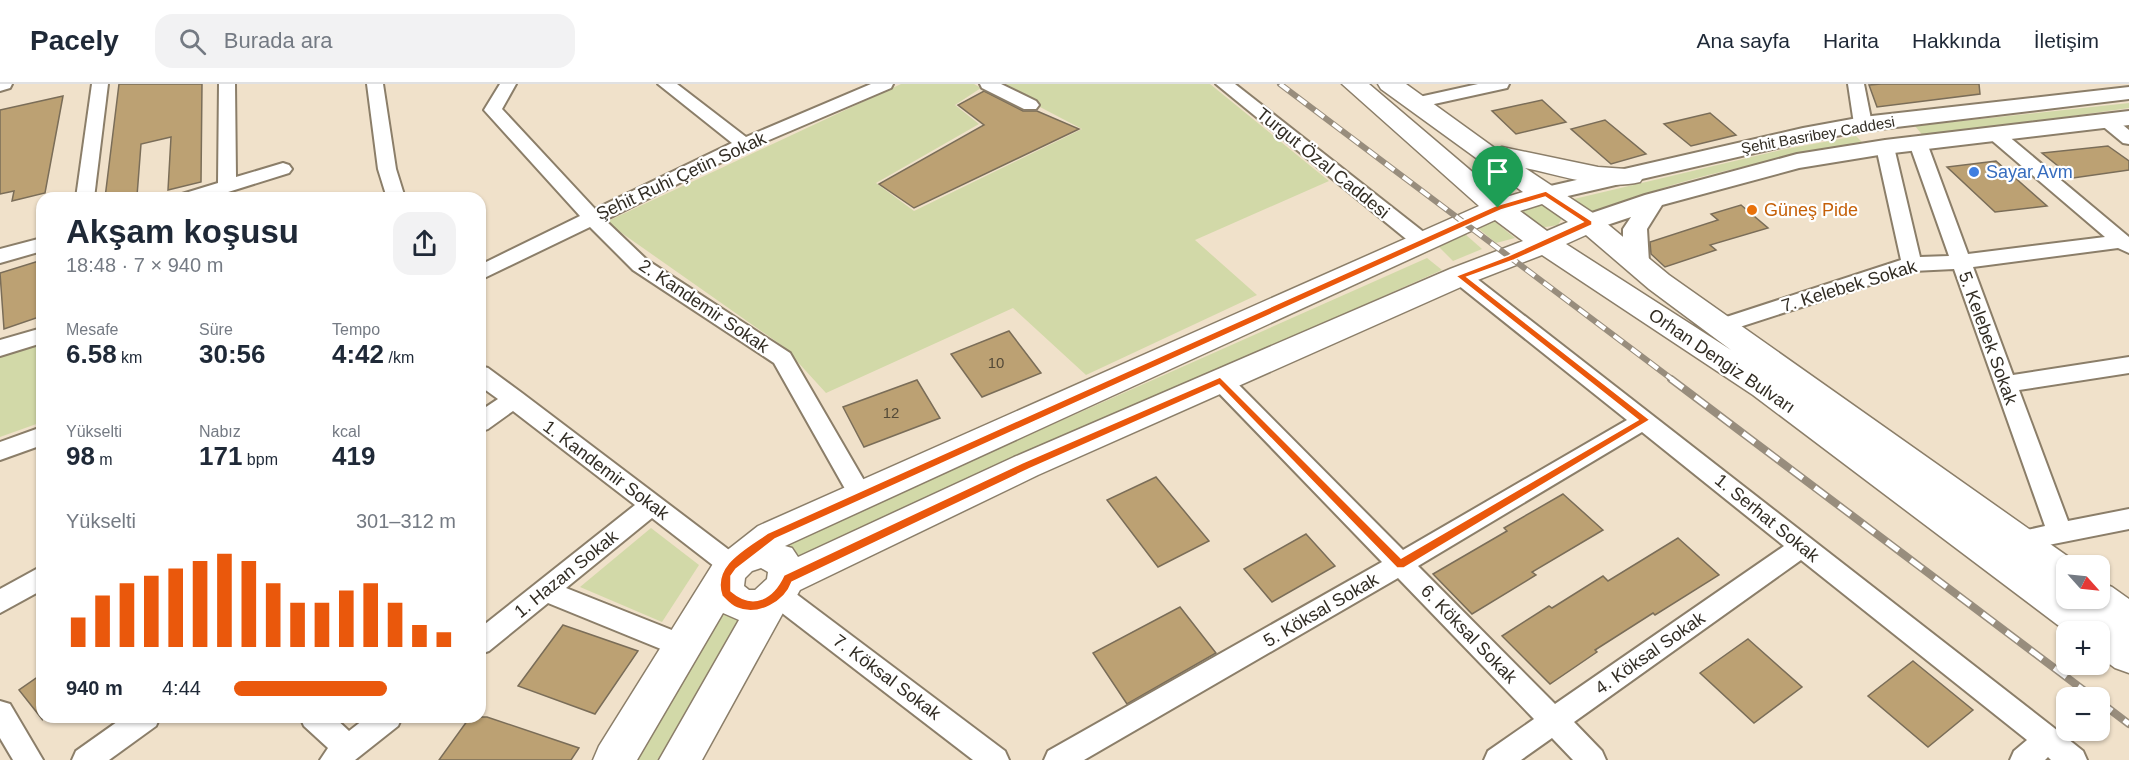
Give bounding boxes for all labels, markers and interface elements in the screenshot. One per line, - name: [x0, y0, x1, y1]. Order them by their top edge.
- search box: [155, 14, 575, 68]
- text: Pacely: [30, 25, 119, 56]
- icon: search: [176, 25, 209, 58]
- text: Burada ara: [224, 28, 333, 53]
- text: Ana sayfa: [1697, 29, 1790, 52]
- text: Harita: [1823, 29, 1879, 52]
- text: Hakkında: [1912, 29, 2001, 52]
- text: İletişim: [2034, 29, 2099, 52]
- street label: Turgut Özal Caddesi: [1253, 103, 1393, 223]
- street label: Şehit Basribey Caddesi: [1740, 113, 1896, 156]
- street label: Şehit Ruhi Çetin Sokak: [593, 127, 770, 224]
- pin: [1472, 146, 1523, 208]
- icon: arrive: [1481, 155, 1514, 188]
- place label: Sayar Avm: [1986, 162, 2073, 182]
- marker: Sayar Avm: [1967, 165, 1981, 179]
- place label: Güneş Pide: [1764, 200, 1858, 220]
- marker: Güneş Pide: [1745, 203, 1759, 217]
- button: share: [393, 212, 456, 275]
- text: Akşam koşusu: [66, 213, 299, 250]
- text: 18:48 · 7 × 940 m: [66, 254, 223, 276]
- street label: 2. Kandemir Sokak: [635, 255, 773, 357]
- street label: 7. Kelebek Sokak: [1779, 256, 1920, 316]
- street label: 5. Kelebek Sokak: [1955, 269, 2022, 408]
- street label: Orhan Dengiz Bulvarı: [1645, 305, 1799, 417]
- text: Mesafe: [66, 321, 118, 338]
- text: Süre: [199, 321, 233, 338]
- text: Tempo: [332, 321, 380, 338]
- text: 6.58: [66, 339, 117, 369]
- text: 30:56: [199, 339, 266, 369]
- text: 4:42: [332, 339, 384, 369]
- text: km: [117, 349, 142, 366]
- text: /km: [384, 349, 414, 366]
- house number: 10: [988, 354, 1004, 371]
- house number: 12: [883, 404, 899, 421]
- street label: 1. Kandemir Sokak: [539, 416, 674, 524]
- text: Yükselti: [66, 423, 122, 440]
- text: Nabız: [199, 423, 241, 440]
- text: kcal: [332, 423, 360, 440]
- text: 98: [66, 441, 95, 471]
- text: 171: [199, 441, 242, 471]
- text: 419: [332, 441, 375, 471]
- text: m: [95, 451, 113, 468]
- text: bpm: [242, 451, 278, 468]
- street label: 1. Serhat Sokak: [1711, 470, 1824, 567]
- text: Yükselti: [66, 510, 136, 532]
- text: 301–312 m: [356, 510, 456, 532]
- street label: 1. Hazan Sokak: [510, 526, 622, 622]
- north arrow: [2056, 555, 2110, 609]
- map controls: [2056, 555, 2110, 741]
- street label: 5. Köksal Sokak: [1260, 569, 1383, 651]
- street label: 6. Köksal Sokak: [1417, 581, 1522, 688]
- street label: 4. Köksal Sokak: [1591, 607, 1709, 698]
- button: +: [2056, 621, 2110, 675]
- street label: 7. Köksal Sokak: [829, 630, 945, 724]
- text: 940 m: [66, 677, 123, 699]
- text: 4:44: [162, 677, 201, 699]
- button: −: [2056, 687, 2110, 741]

